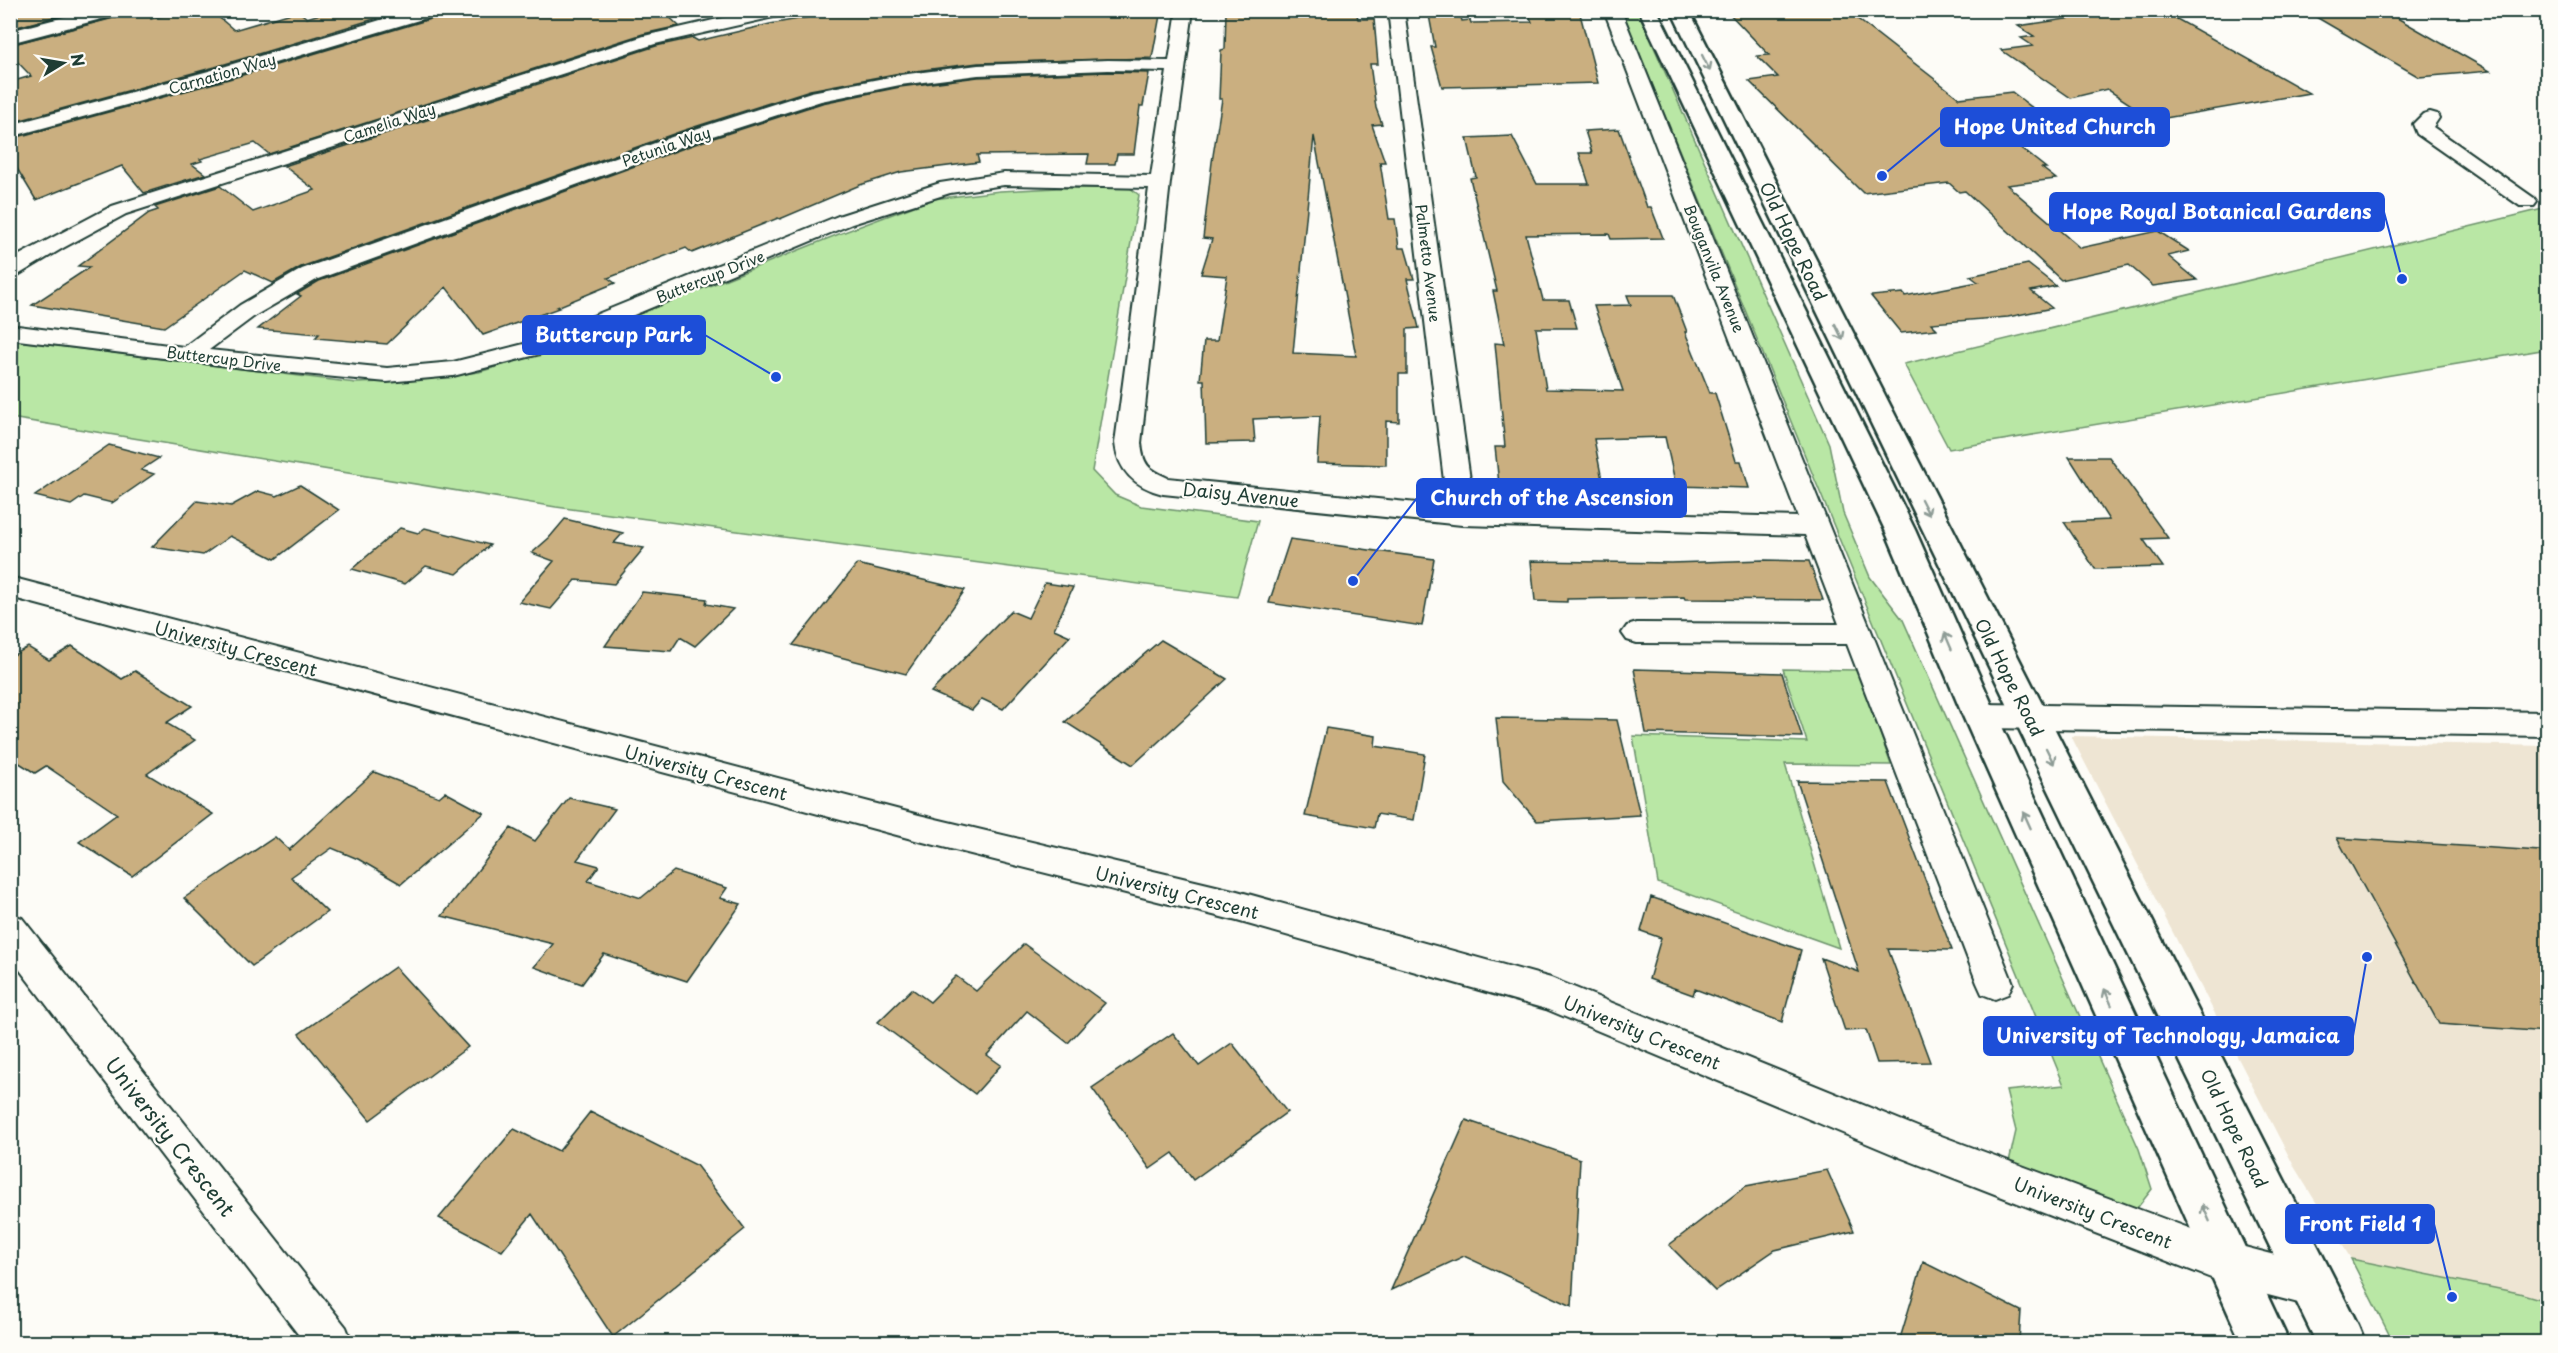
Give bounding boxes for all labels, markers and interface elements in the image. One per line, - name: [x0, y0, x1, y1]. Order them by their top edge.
- north arrow: [33, 33, 93, 93]
- street label: Carnation Way: [166, 47, 278, 99]
- text: N: [66, 51, 92, 68]
- one-way arrow: [1700, 54, 1712, 71]
- street label: Camelia Way: [340, 96, 438, 148]
- callout: Hope United Church: [1941, 108, 2169, 146]
- text: Hope United Church: [1954, 111, 2156, 141]
- street label: Petunia Way: [618, 120, 714, 172]
- street label: Old Hope Road: [1753, 177, 1835, 305]
- callout: Hope Royal Botanical Gardens: [2050, 193, 2384, 231]
- text: Hope Royal Botanical Gardens: [2062, 196, 2372, 226]
- street label: Bouganvila Avenue: [1679, 200, 1751, 336]
- street label: Palmetto Avenue: [1410, 203, 1448, 323]
- street label: Buttercup Drive: [652, 244, 768, 308]
- callout: Buttercup Park: [523, 316, 705, 354]
- text: Buttercup Park: [535, 319, 694, 349]
- one-way arrow: [1834, 322, 1845, 340]
- street label: Buttercup Drive: [166, 340, 283, 376]
- street label: Daisy Avenue: [1182, 474, 1300, 514]
- callout: Church of the Ascension: [1417, 479, 1686, 517]
- text: Church of the Ascension: [1430, 482, 1674, 512]
- one-way arrow: [1920, 497, 1932, 515]
- street label: University Crescent: [152, 613, 320, 683]
- street label: Old Hope Road: [1969, 613, 2051, 741]
- one-way arrow: [1942, 633, 1953, 651]
- street label: University Crescent: [622, 737, 790, 807]
- one-way arrow: [2045, 747, 2056, 765]
- one-way arrow: [2021, 811, 2033, 829]
- street label: University Crescent: [1092, 859, 1262, 925]
- street label: University Crescent: [1559, 988, 1725, 1076]
- one-way arrow: [2102, 989, 2113, 1007]
- callout: University of Technology, Jamaica: [1984, 1017, 2353, 1055]
- text: University of Technology, Jamaica: [1996, 1020, 2340, 1050]
- street label: University Crescent: [98, 1049, 244, 1223]
- street label: Old Hope Road: [2194, 1064, 2276, 1192]
- street label: University Crescent: [2010, 1169, 2176, 1255]
- one-way arrow: [2200, 1204, 2211, 1222]
- callout: Front Field 1: [2286, 1205, 2434, 1243]
- text: Front Field 1: [2299, 1208, 2422, 1238]

